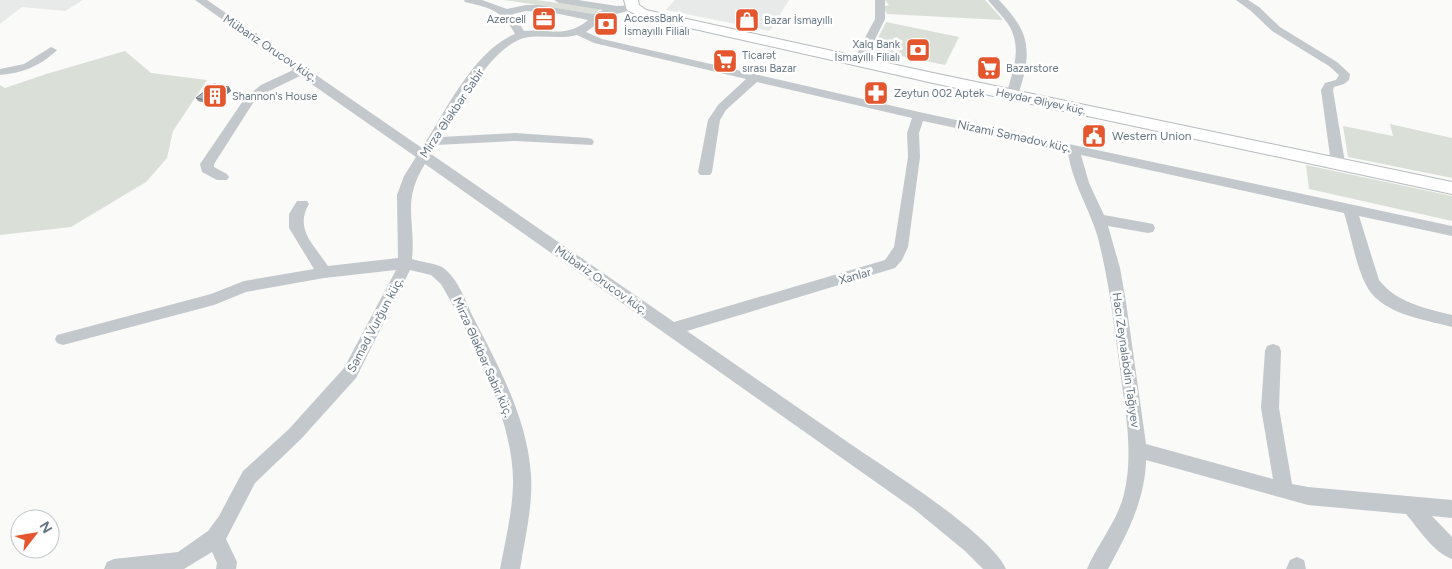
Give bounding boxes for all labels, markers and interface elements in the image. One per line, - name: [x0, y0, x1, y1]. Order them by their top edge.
- office icon: Azercell: [531, 6, 557, 32]
- shop icon: Bazar İsmayıllı: [734, 7, 760, 33]
- bank icon: AccessBank İsmayıllı Filialı: [593, 11, 619, 37]
- street label: Mübariz Orucov küç.: [221, 12, 319, 84]
- place label: AccessBank İsmayıllı Filialı: [624, 12, 690, 38]
- place label: Azercell: [487, 13, 526, 26]
- place label: Bazar İsmayıllı: [764, 14, 833, 27]
- bank icon: Xalq Bank İsmayıllı Filialı: [905, 37, 931, 63]
- place label: Xalq Bank İsmayıllı Filialı: [834, 38, 901, 64]
- supermarket icon: Ticarət sırası Bazar: [712, 48, 738, 74]
- place label: Ticarət sırası Bazar: [742, 49, 797, 75]
- supermarket icon: Bazarstore: [976, 55, 1002, 81]
- place label: Bazarstore: [1006, 62, 1058, 75]
- street label: Mirzə Ələkbər Sabir: [417, 66, 487, 160]
- pharmacy icon: Zeytun 002 Aptek: [863, 80, 889, 106]
- building icon: Shannon's House: [202, 83, 228, 109]
- street label: Heydər Əliyev küç.: [995, 86, 1087, 117]
- place label: Zeytun 002 Aptek: [894, 87, 985, 100]
- place label: Shannon's House: [232, 90, 317, 103]
- street label: Nizami Səmədov küç.: [956, 117, 1072, 155]
- public building icon: Western Union: [1081, 123, 1107, 149]
- place label: Western Union: [1112, 129, 1192, 143]
- street label: Mübariz Orucov küç.: [552, 243, 650, 317]
- street label: Xanlar: [837, 265, 873, 287]
- street label: Səməd Vurğun küç.: [344, 275, 406, 375]
- street label: Hacı Zeynalabdin Tağıyev: [1110, 291, 1143, 429]
- street label: Mirzə Ələkbər Sabir küç.: [450, 295, 516, 419]
- north arrow: [10, 509, 60, 559]
- text: N: [36, 519, 56, 537]

